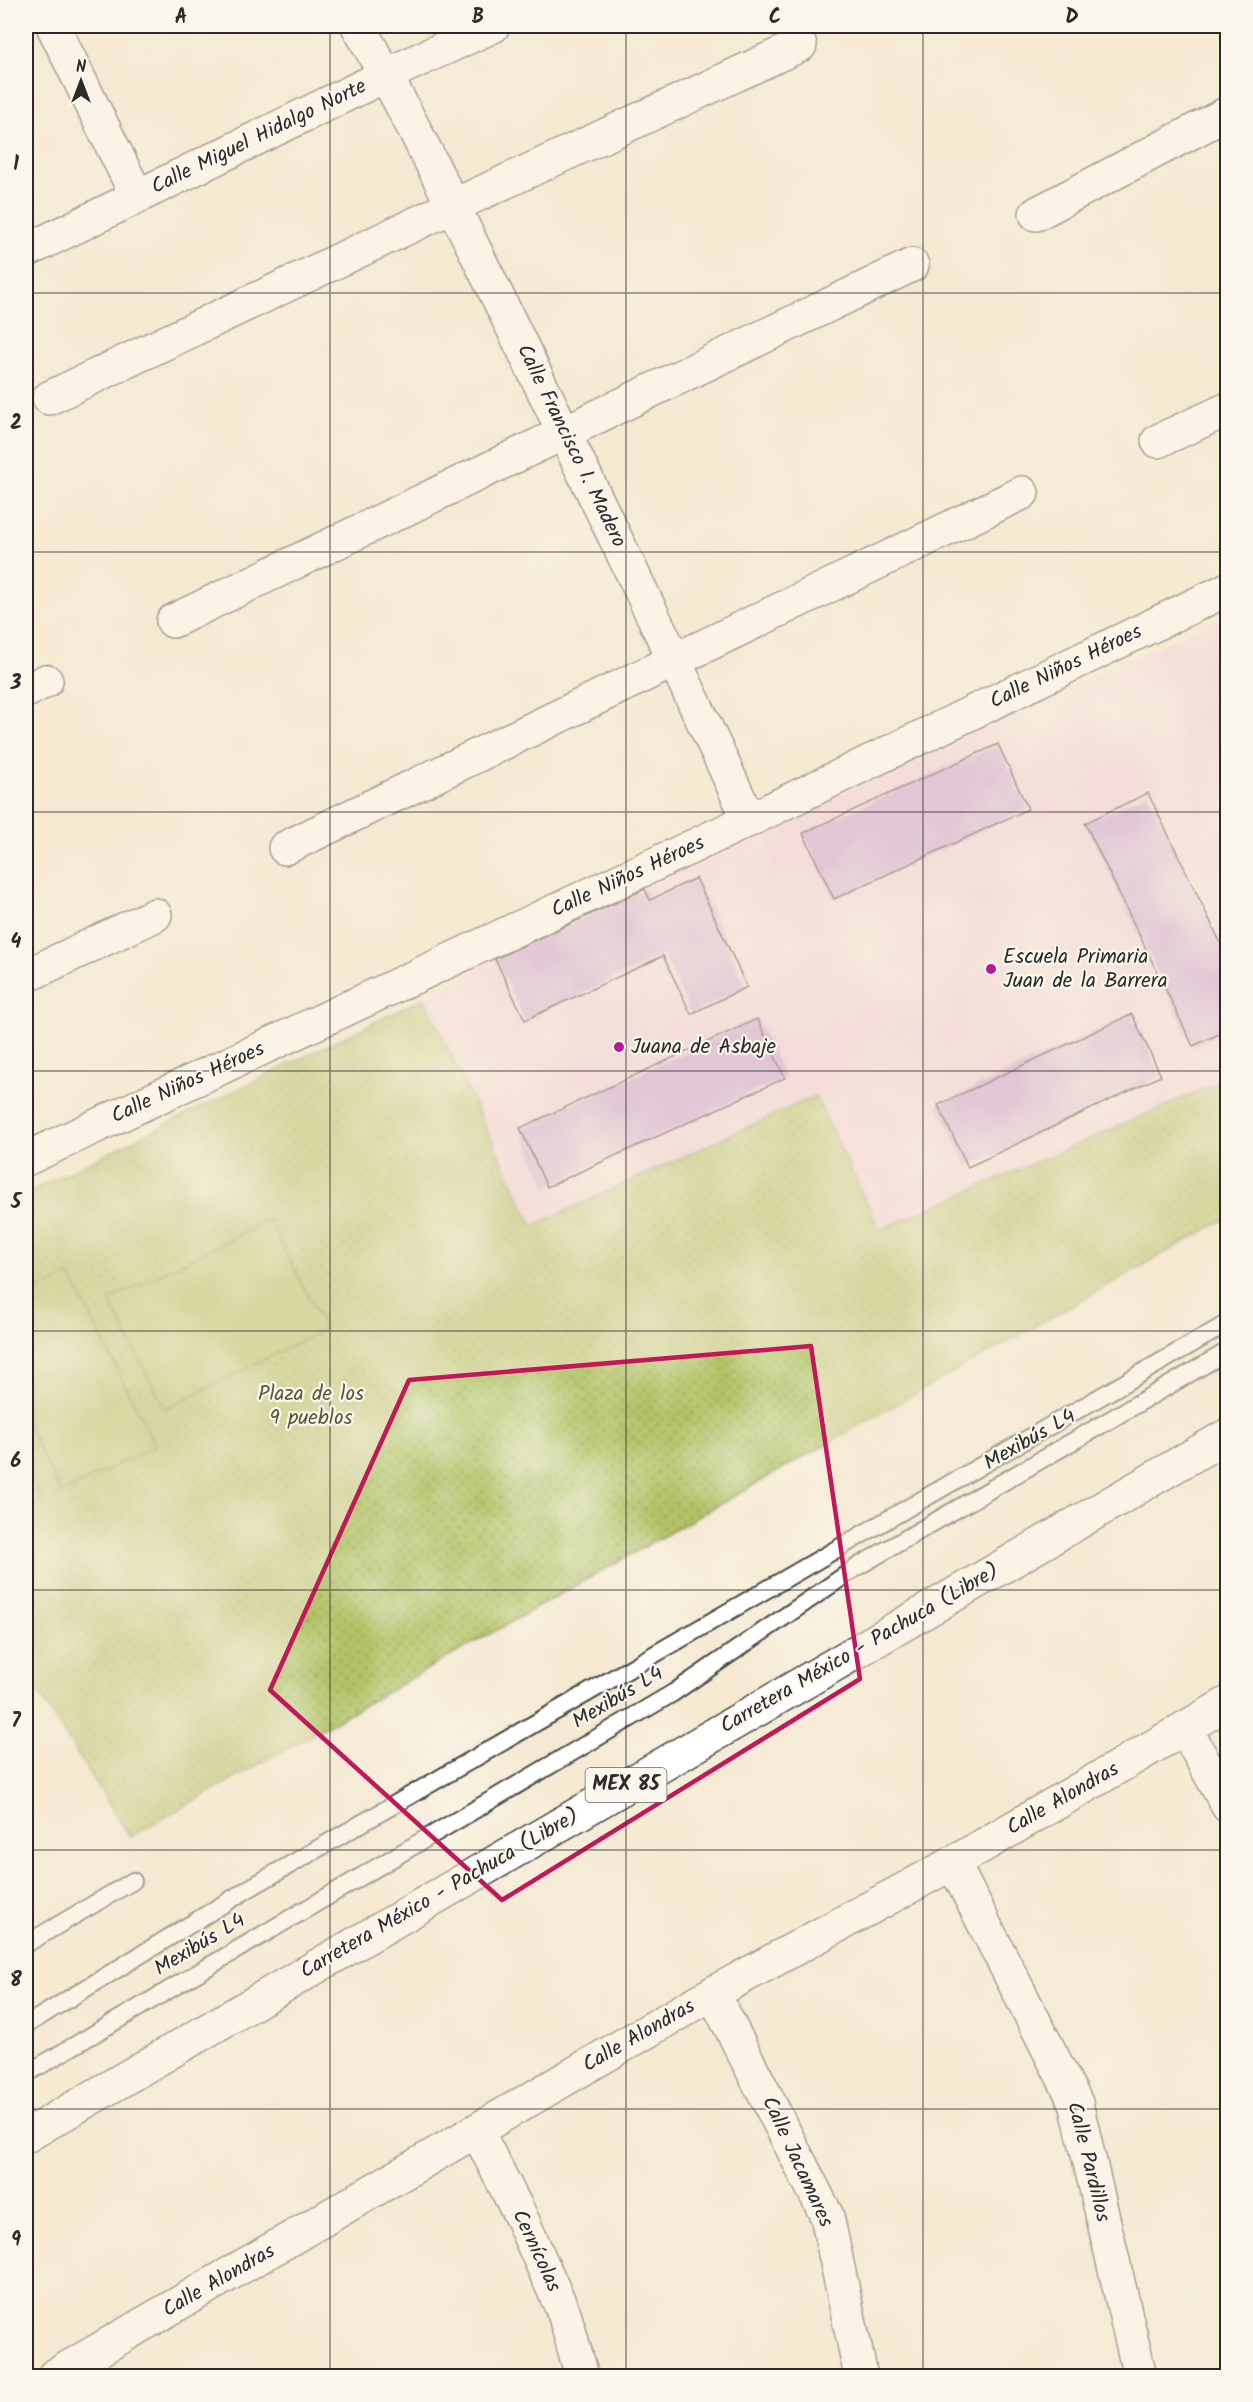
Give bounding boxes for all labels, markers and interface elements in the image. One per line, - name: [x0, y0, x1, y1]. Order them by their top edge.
- text: A: [175, 2, 187, 34]
- text: B: [472, 2, 484, 34]
- text: C: [769, 2, 781, 34]
- text: D: [1065, 2, 1079, 34]
- north arrow: [51, 51, 111, 111]
- text: N: [76, 55, 86, 80]
- street label: Calle Miguel Hidalgo Norte: [146, 70, 373, 204]
- text: 1: [13, 149, 19, 181]
- street label: Calle Francisco I. Madero: [507, 339, 635, 553]
- text: 2: [10, 408, 22, 440]
- street label: Calle Niños Héroes: [984, 616, 1148, 718]
- text: 3: [10, 668, 22, 700]
- street label: Calle Niños Héroes: [546, 827, 710, 927]
- text: 4: [11, 927, 22, 959]
- place label: Escuela Primaria Juan de la Barrera: [1003, 941, 1168, 998]
- marker: Escuela Primaria Juan de la Barrera: [984, 962, 998, 976]
- place label: Juana de Asbaje: [631, 1031, 777, 1064]
- street label: Calle Niños Héroes: [106, 1033, 270, 1133]
- marker: Juana de Asbaje: [612, 1040, 626, 1054]
- text: 5: [10, 1187, 23, 1219]
- park label: Plaza de los 9 pueblos: [258, 1378, 364, 1435]
- street label: Mexibús L4: [978, 1400, 1082, 1480]
- text: 6: [11, 1446, 22, 1478]
- street label: Carretera México - Pachuca (Libre): [714, 1555, 1006, 1743]
- street label: Mexibús L4: [566, 1658, 670, 1738]
- text: 7: [11, 1706, 21, 1738]
- street label: Calle Alondras: [1000, 1753, 1126, 1845]
- road number: MEX 85: [586, 1768, 666, 1802]
- street label: Carretera México - Pachuca (Libre): [294, 1800, 586, 1988]
- street label: Mexibús L4: [148, 1905, 252, 1985]
- text: 8: [10, 1965, 22, 1997]
- street label: Calle Alondras: [576, 1990, 702, 2082]
- street label: Calle Jacamares: [752, 2091, 842, 2233]
- street label: Calle Pardillos: [1057, 2098, 1119, 2226]
- street label: Cernícolas: [502, 2204, 570, 2298]
- text: 9: [11, 2225, 21, 2257]
- street label: Calle Alondras: [156, 2235, 282, 2327]

